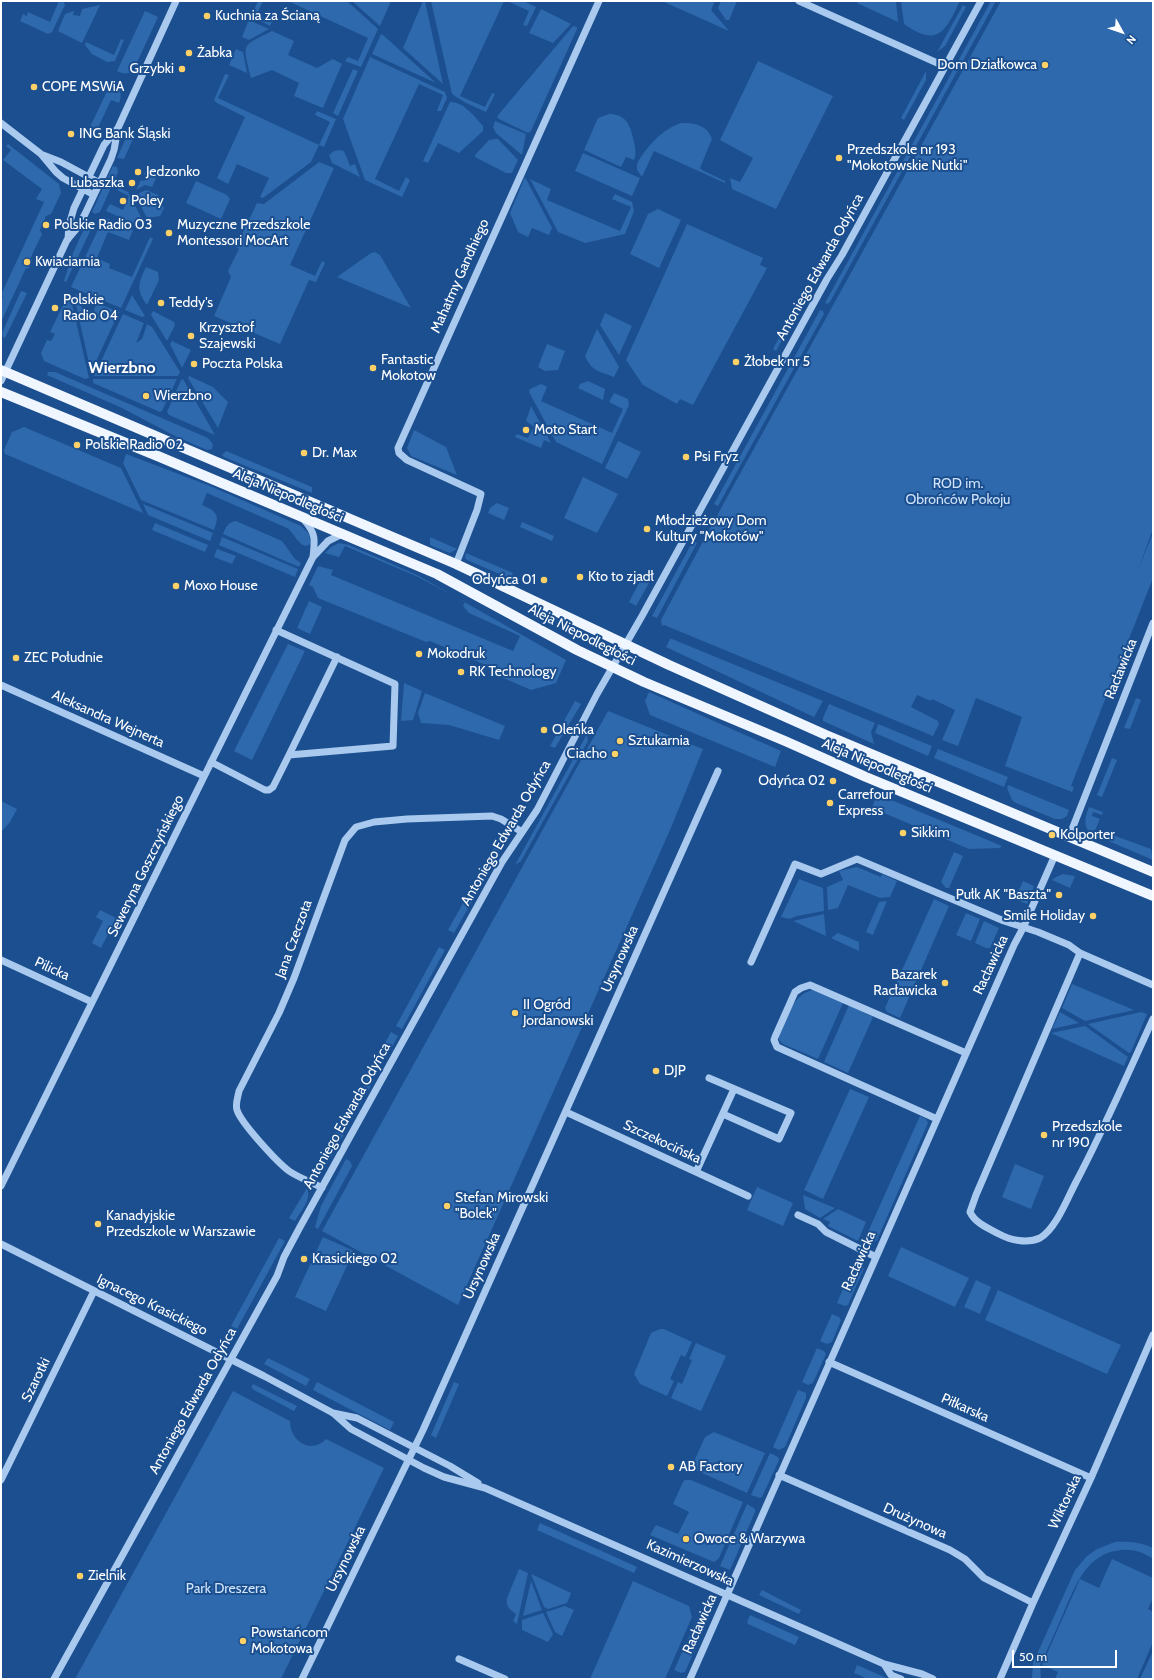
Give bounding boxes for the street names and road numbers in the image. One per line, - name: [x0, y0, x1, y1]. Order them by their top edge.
- street label: Antoniego Edwarda Odyńca: [773, 191, 867, 343]
- street label: Mahatmy Gandhiego: [427, 216, 493, 336]
- street label: Aleja Niepodległości: [230, 465, 346, 527]
- street label: Aleja Niepodległości: [525, 601, 639, 669]
- street label: Racławicka: [1101, 636, 1141, 702]
- street label: Aleksandra Wejnerta: [49, 687, 167, 751]
- street label: Aleja Niepodległości: [819, 735, 935, 797]
- street label: Antoniego Edwarda Odyńca: [457, 757, 555, 909]
- street label: Seweryna Goszczyńskiego: [104, 792, 188, 940]
- street label: Jana Czeczota: [272, 898, 316, 980]
- street label: Ursynowska: [598, 923, 642, 995]
- street label: Racławicka: [970, 933, 1012, 997]
- street label: Pilicka: [32, 954, 72, 984]
- street label: Antoniego Edwarda Odyńca: [300, 1040, 394, 1192]
- street label: Szczekocińska: [620, 1117, 704, 1167]
- street label: Racławicka: [838, 1228, 880, 1294]
- street label: Ursynowska: [460, 1230, 504, 1302]
- street label: Ignacego Krasickiego: [94, 1271, 210, 1339]
- street label: Antoniego Edwarda Odyńca: [146, 1325, 240, 1477]
- street label: Szarotki: [18, 1355, 54, 1405]
- street label: Piłkarska: [939, 1390, 991, 1426]
- street label: Wiktorska: [1045, 1472, 1085, 1532]
- street label: Drużynowa: [881, 1500, 949, 1542]
- street label: Ursynowska: [323, 1523, 369, 1595]
- street label: Kazimierzowska: [644, 1536, 736, 1590]
- street label: Racławicka: [679, 1591, 721, 1657]

